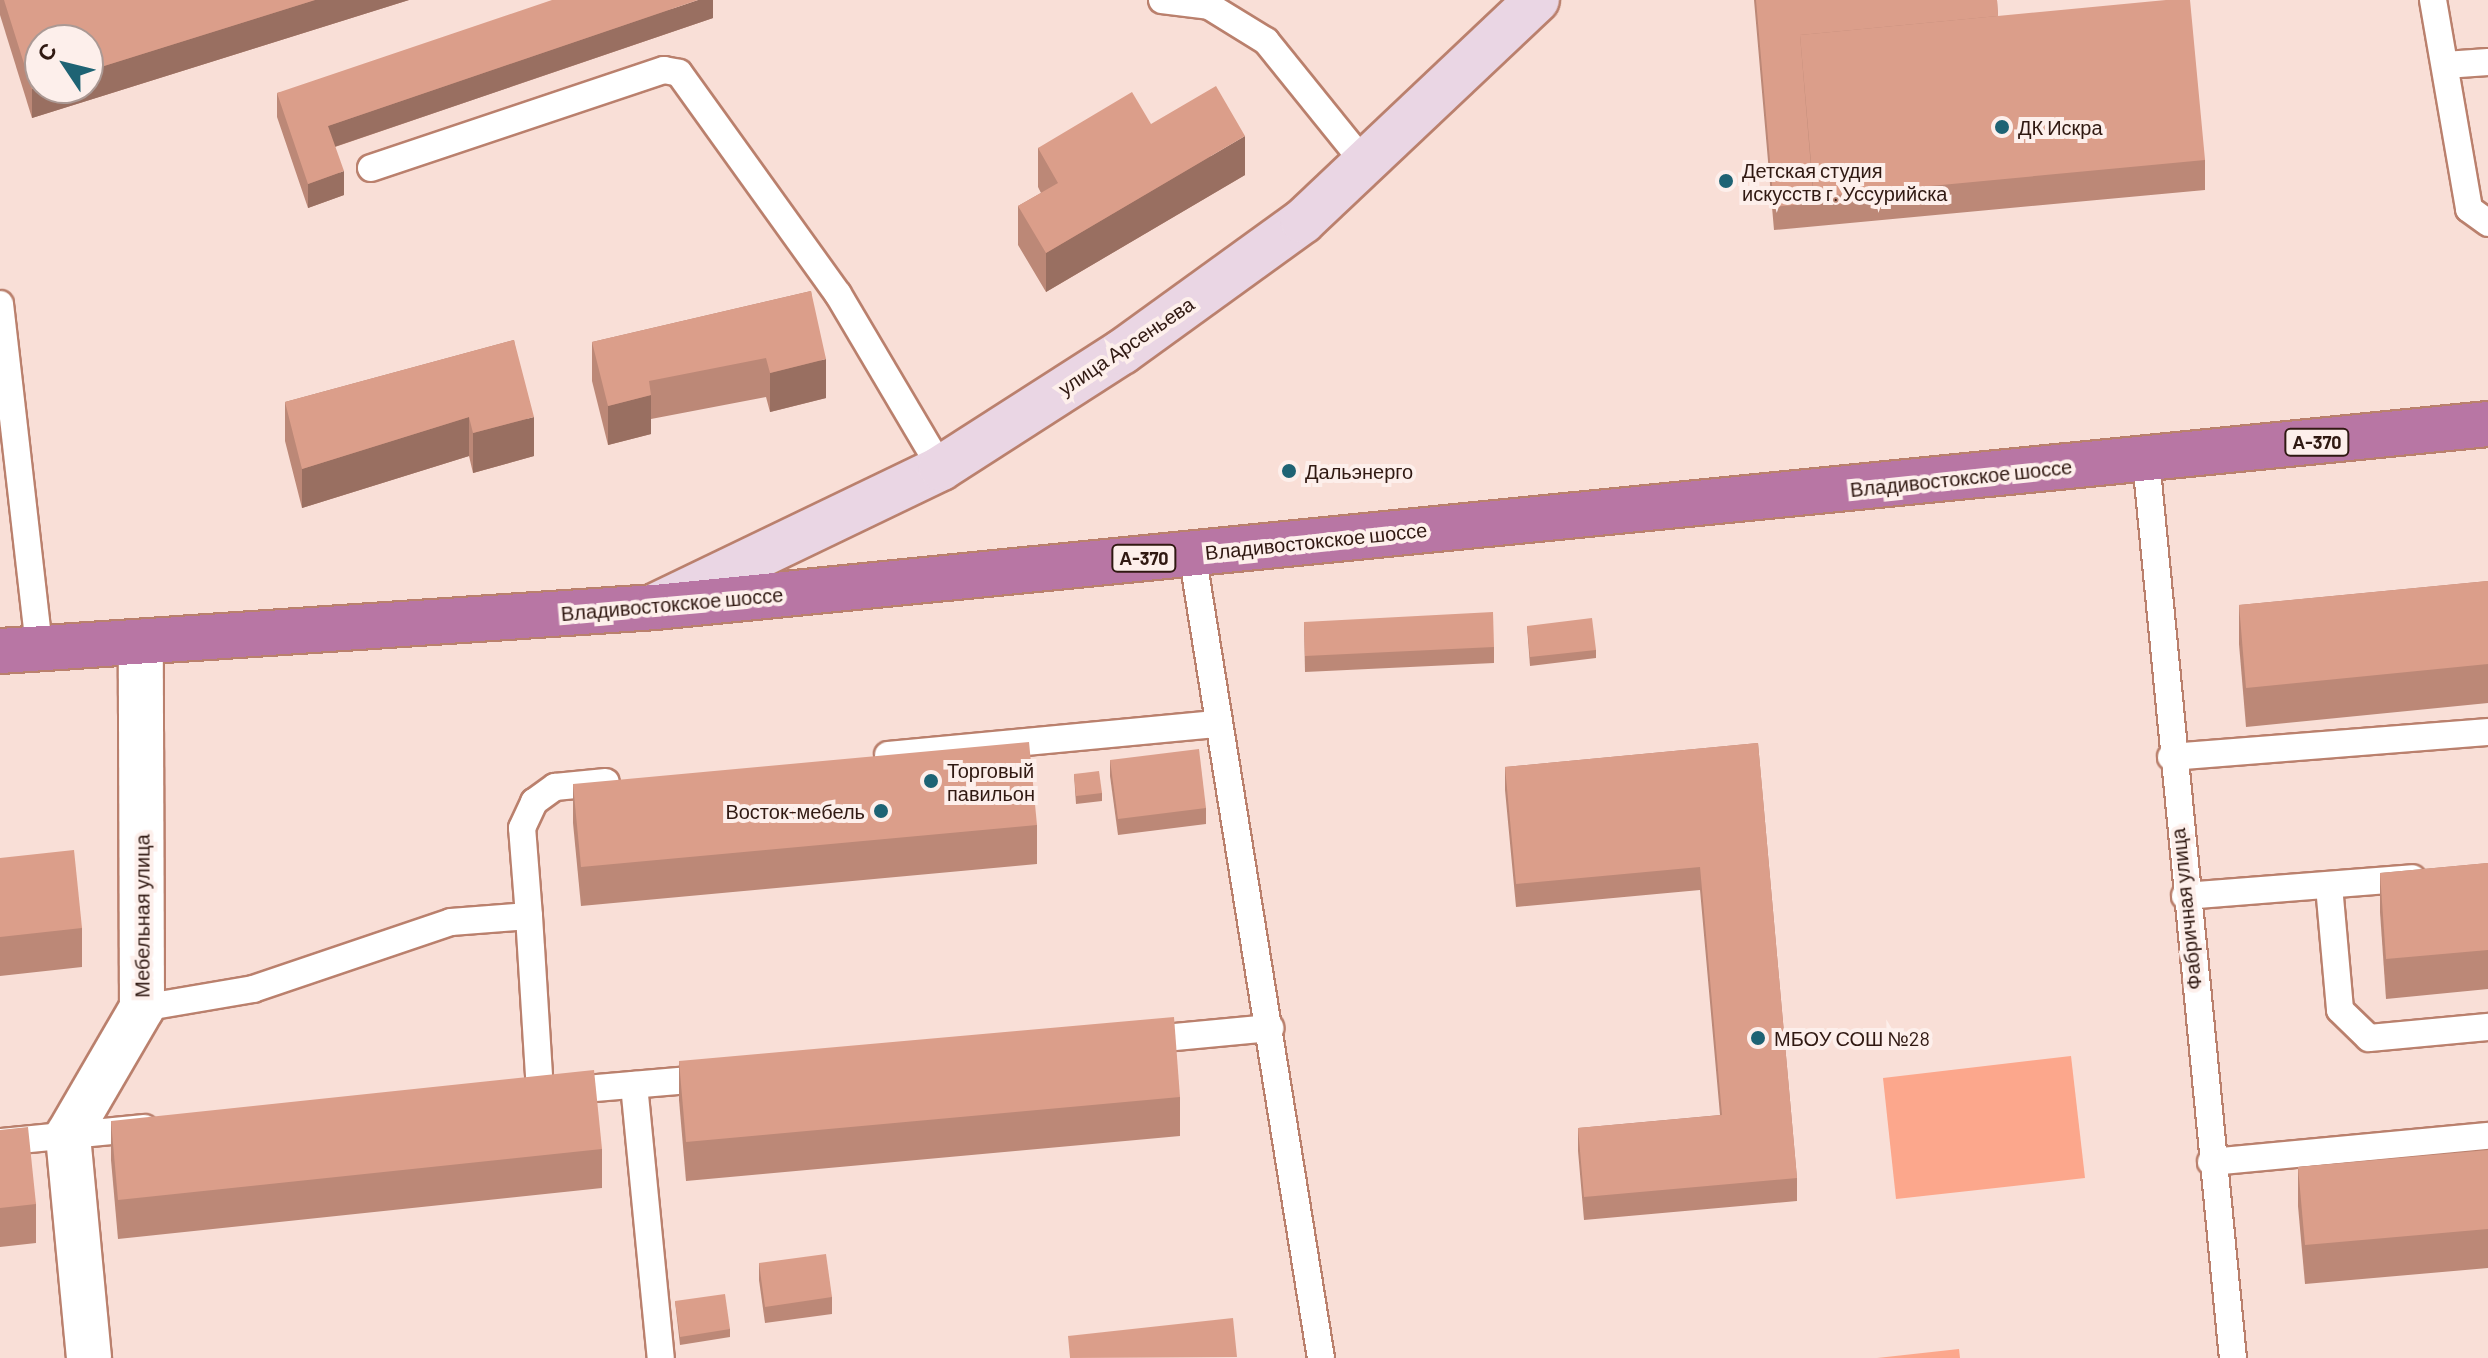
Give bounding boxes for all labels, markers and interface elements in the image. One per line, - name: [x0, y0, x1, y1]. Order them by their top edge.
- north arrow: [24, 24, 104, 104]
- text: С: [31, 37, 61, 65]
- place label: ДК Искра: [2018, 115, 2103, 139]
- marker: ДК Искра: [1993, 118, 2011, 136]
- place label: Детская студия искусств г. Уссурийска: [1742, 158, 1947, 205]
- marker: Детская студия искусств г. Уссурийска: [1717, 172, 1735, 190]
- street label: улица Арсеньева: [1054, 292, 1198, 400]
- road number: А-370: [2283, 428, 2351, 456]
- street label: Владивостокское шоссе: [1849, 454, 2073, 502]
- place label: Дальэнерго: [1305, 459, 1413, 483]
- marker: Дальэнерго: [1280, 462, 1298, 480]
- street label: Владивостокское шоссе: [1204, 517, 1428, 565]
- road number: А-370: [1110, 544, 1178, 572]
- street label: Владивостокское шоссе: [560, 582, 784, 626]
- place label: Торговый павильон: [947, 758, 1035, 805]
- marker: Торговый павильон: [922, 772, 940, 790]
- place label: Восток-мебель: [725, 799, 865, 823]
- marker: Восток-мебель: [872, 802, 890, 820]
- street label: Фабричная улица: [2166, 827, 2206, 991]
- street label: Мебельная улица: [130, 834, 154, 998]
- place label: МБОУ СОШ №28: [1774, 1026, 1930, 1050]
- marker: МБОУ СОШ №28: [1749, 1029, 1767, 1047]

